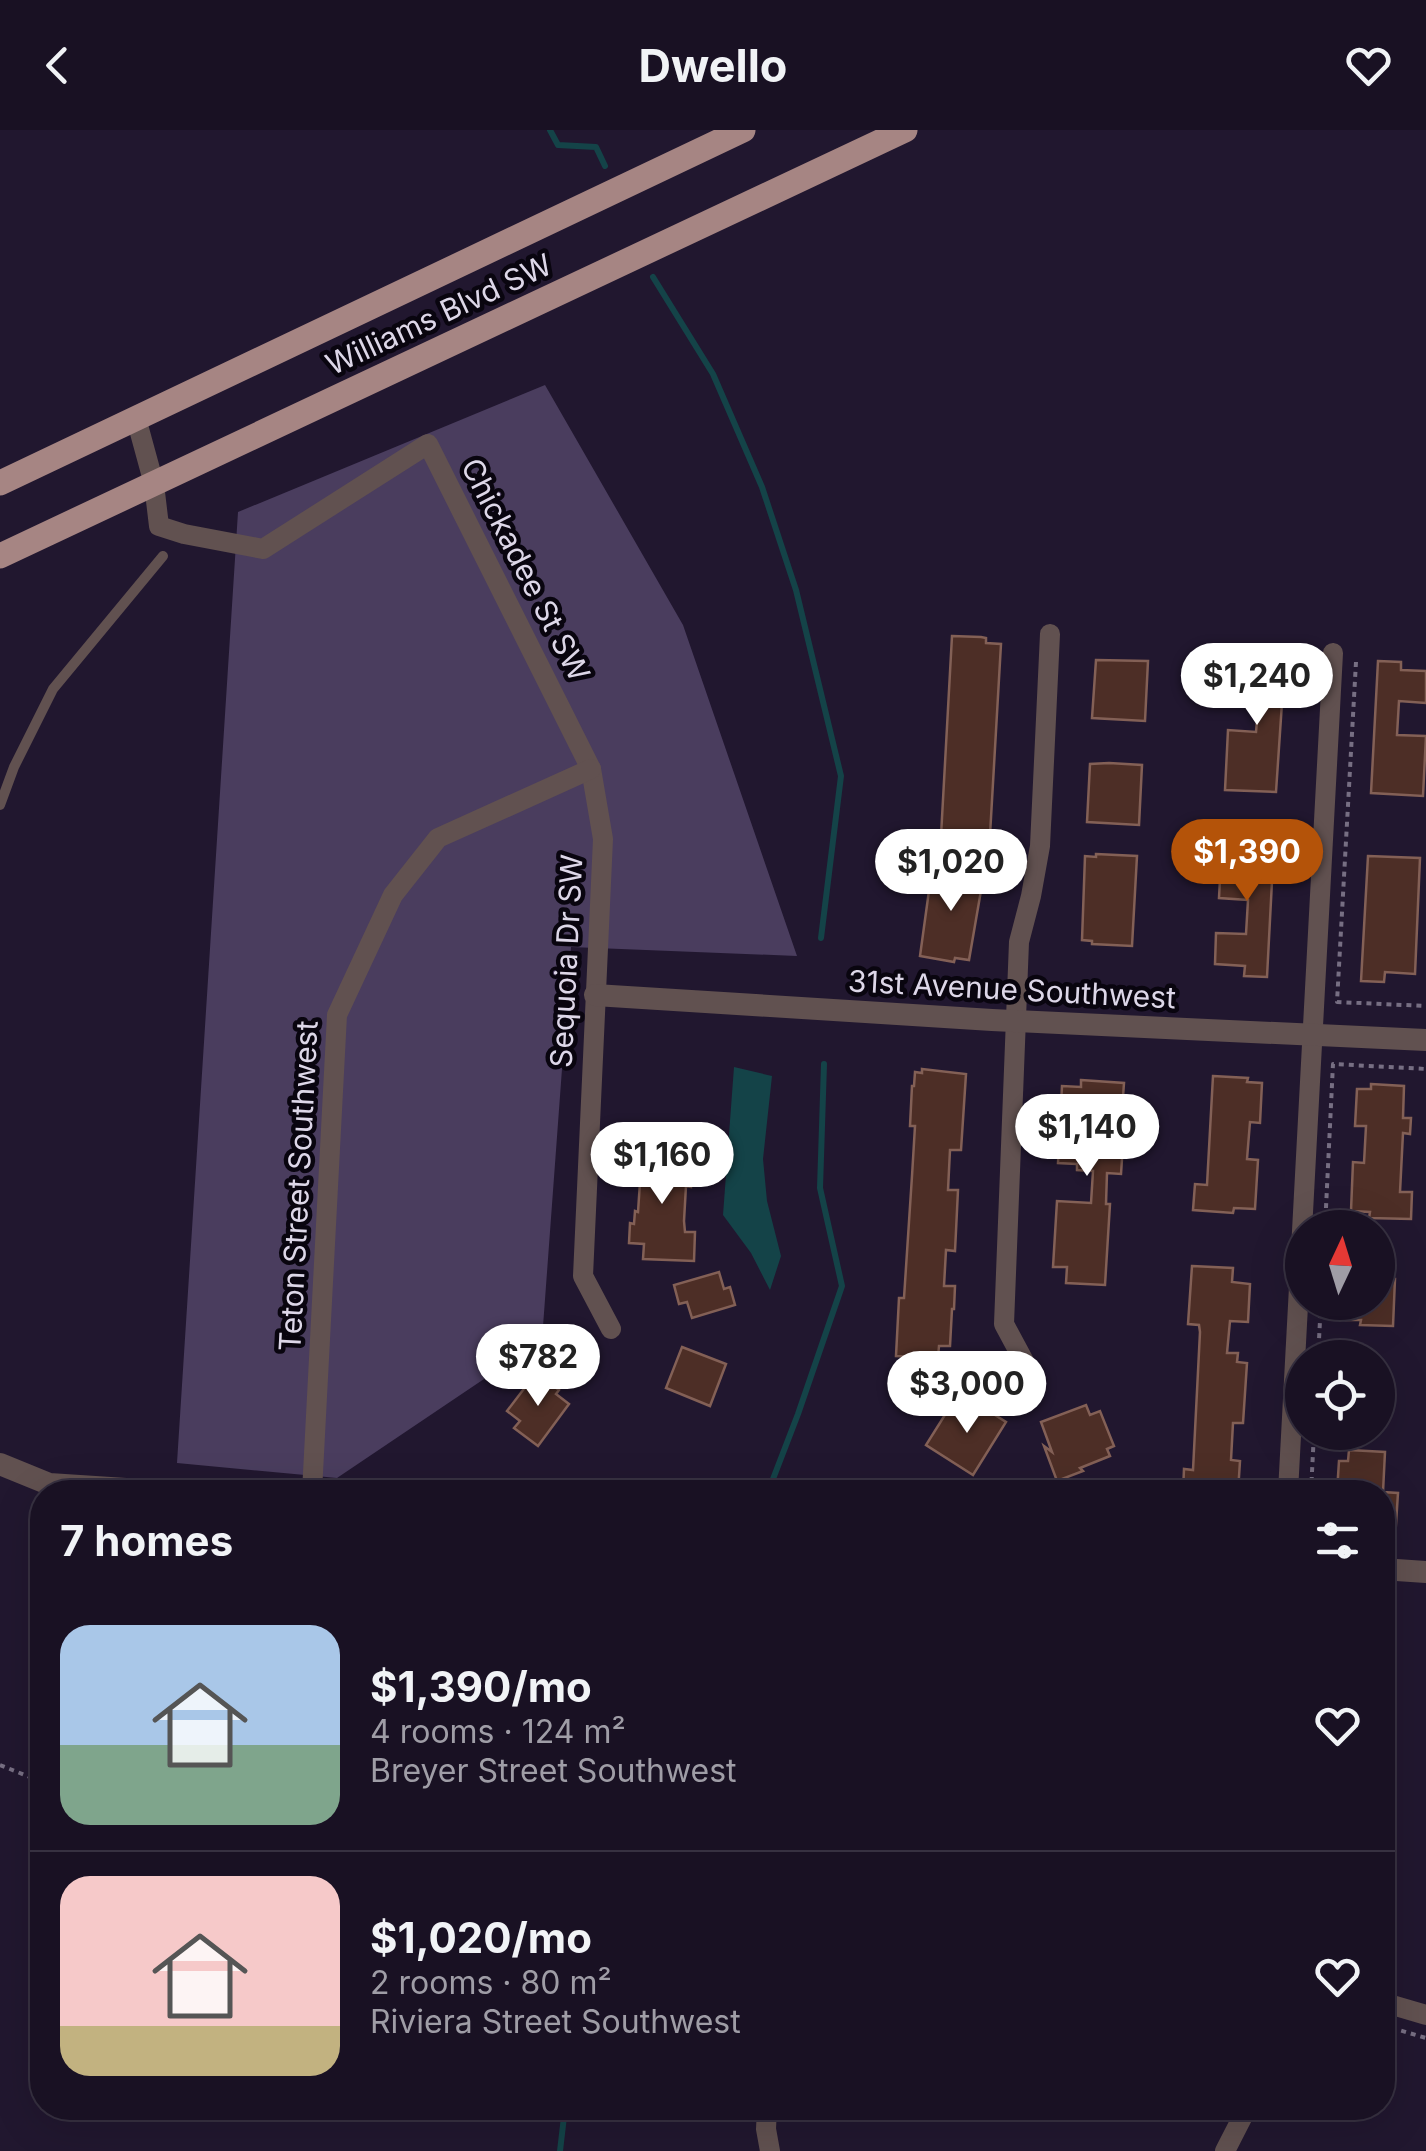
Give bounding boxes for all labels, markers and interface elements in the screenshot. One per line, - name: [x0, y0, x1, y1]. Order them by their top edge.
- icon: back: [30, 38, 85, 93]
- text: Dwello: [639, 38, 787, 93]
- icon: heart: [1341, 38, 1396, 93]
- street label: Williams Blvd SW: [320, 246, 557, 382]
- street label: Chickadee St SW: [454, 452, 598, 687]
- pin: $1,240: [1176, 643, 1338, 728]
- text: $1,240: [1203, 656, 1311, 695]
- pin: $1,390: [1166, 819, 1328, 904]
- pin: $1,020: [870, 829, 1032, 914]
- text: $1,390: [1193, 832, 1301, 871]
- text: $1,020: [897, 842, 1005, 881]
- street label: Sequoia Dr SW: [542, 853, 590, 1069]
- street label: 31st Avenue Southwest: [847, 962, 1177, 1016]
- street label: Teton Street Southwest: [271, 1020, 325, 1352]
- pin: $1,140: [1006, 1094, 1168, 1179]
- text: $1,140: [1037, 1107, 1137, 1146]
- pin: $1,160: [581, 1122, 743, 1207]
- text: $1,160: [613, 1135, 711, 1174]
- north arrow: [1285, 1210, 1395, 1320]
- map controls: [1285, 1210, 1395, 1450]
- pin: $782: [479, 1324, 597, 1409]
- text: $782: [498, 1337, 578, 1376]
- button: locate: [1285, 1340, 1395, 1450]
- pin: $3,000: [886, 1351, 1048, 1436]
- text: $3,000: [909, 1364, 1025, 1403]
- icon: filters: [1310, 1513, 1365, 1568]
- text: 7 homes: [60, 1515, 233, 1566]
- text: $1,390/mo: [370, 1661, 592, 1712]
- icon: home: [140, 1665, 260, 1785]
- icon: heart: [1310, 1698, 1365, 1753]
- text: 4 rooms · 124 m²: [370, 1712, 626, 1751]
- text: Breyer Street Southwest: [370, 1751, 737, 1790]
- text: $1,020/mo: [370, 1912, 592, 1963]
- icon: home: [140, 1916, 260, 2036]
- icon: heart: [1310, 1949, 1365, 2004]
- text: 2 rooms · 80 m²: [370, 1963, 612, 2002]
- text: Riviera Street Southwest: [370, 2002, 741, 2041]

